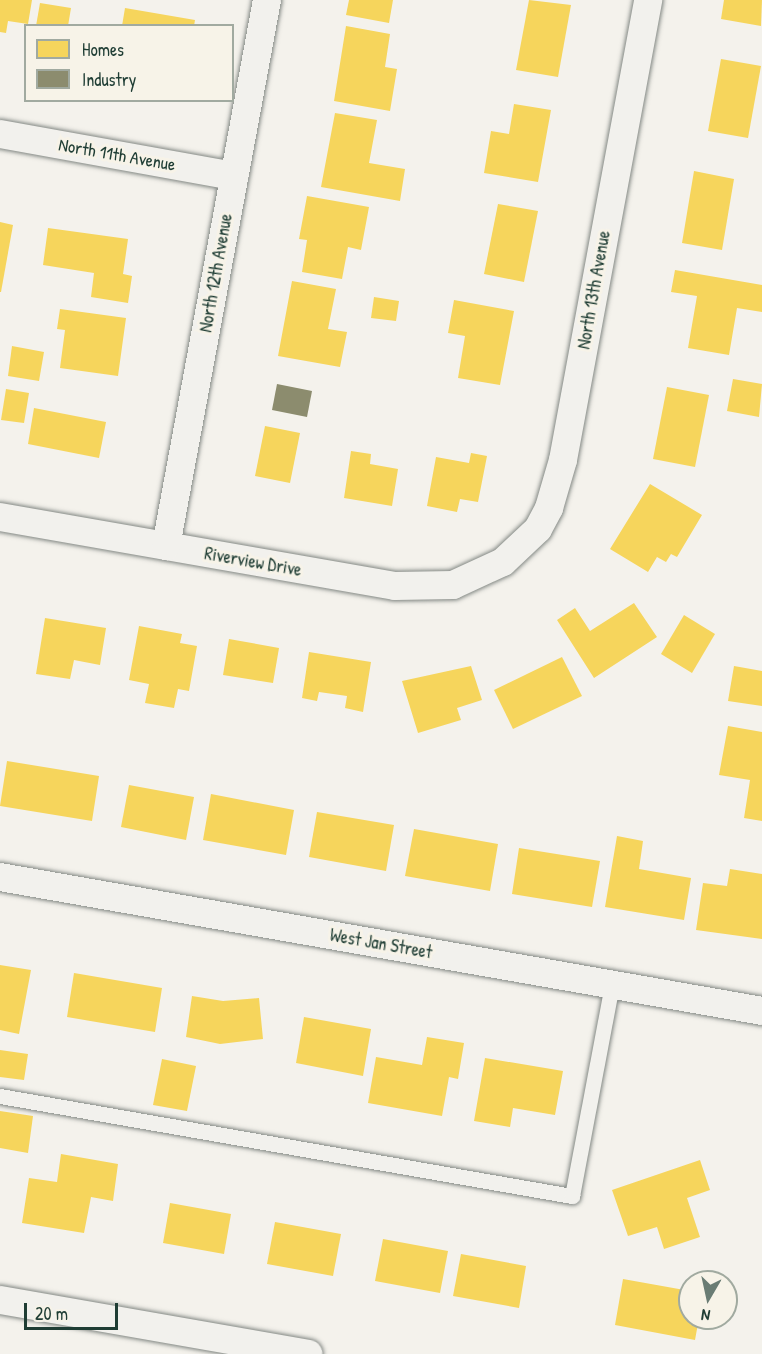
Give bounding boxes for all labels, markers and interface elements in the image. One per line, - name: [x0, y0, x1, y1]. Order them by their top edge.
- legend: [24, 24, 234, 102]
- text: Homes: [82, 37, 124, 62]
- text: Industry: [82, 67, 136, 92]
- street label: North 11th Avenue: [57, 134, 177, 176]
- street label: North 12th Avenue: [195, 212, 237, 334]
- street label: North 13th Avenue: [573, 229, 615, 351]
- street label: Riverview Drive: [203, 543, 303, 581]
- street label: West Jan Street: [328, 924, 434, 964]
- north arrow: [678, 1270, 738, 1330]
- scale bar: [27, 1291, 122, 1329]
- text: 20 m: [35, 1301, 68, 1326]
- text: N: [700, 1304, 711, 1327]

